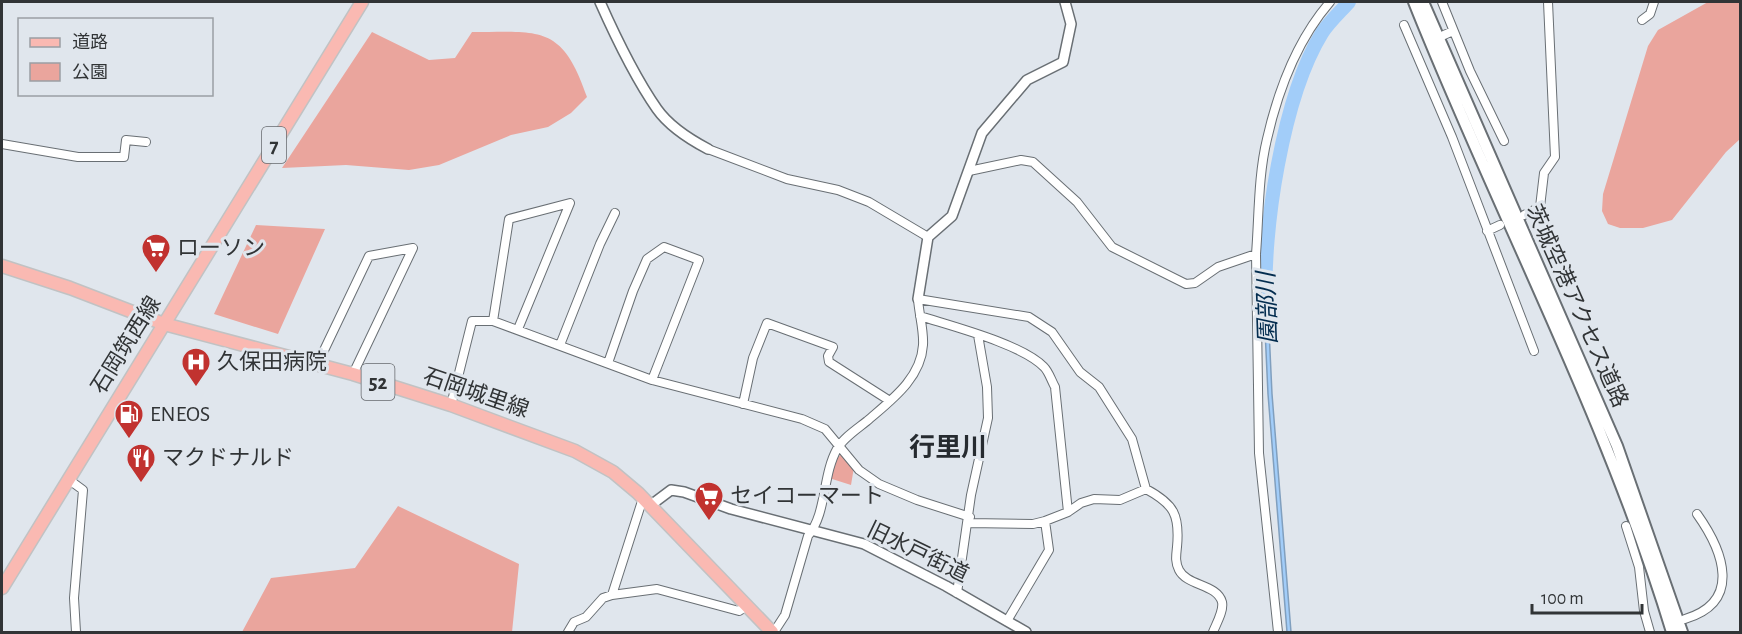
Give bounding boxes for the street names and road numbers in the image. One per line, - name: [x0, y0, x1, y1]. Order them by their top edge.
- road number: 7: [262, 127, 286, 163]
- street label: 茨城空港アクセス道路: [1522, 201, 1632, 410]
- street label: 石岡筑西線: [87, 292, 164, 397]
- road number: 52: [362, 364, 394, 400]
- street label: 石岡城里線: [420, 364, 532, 421]
- street label: 旧水戸街道: [864, 517, 973, 586]

